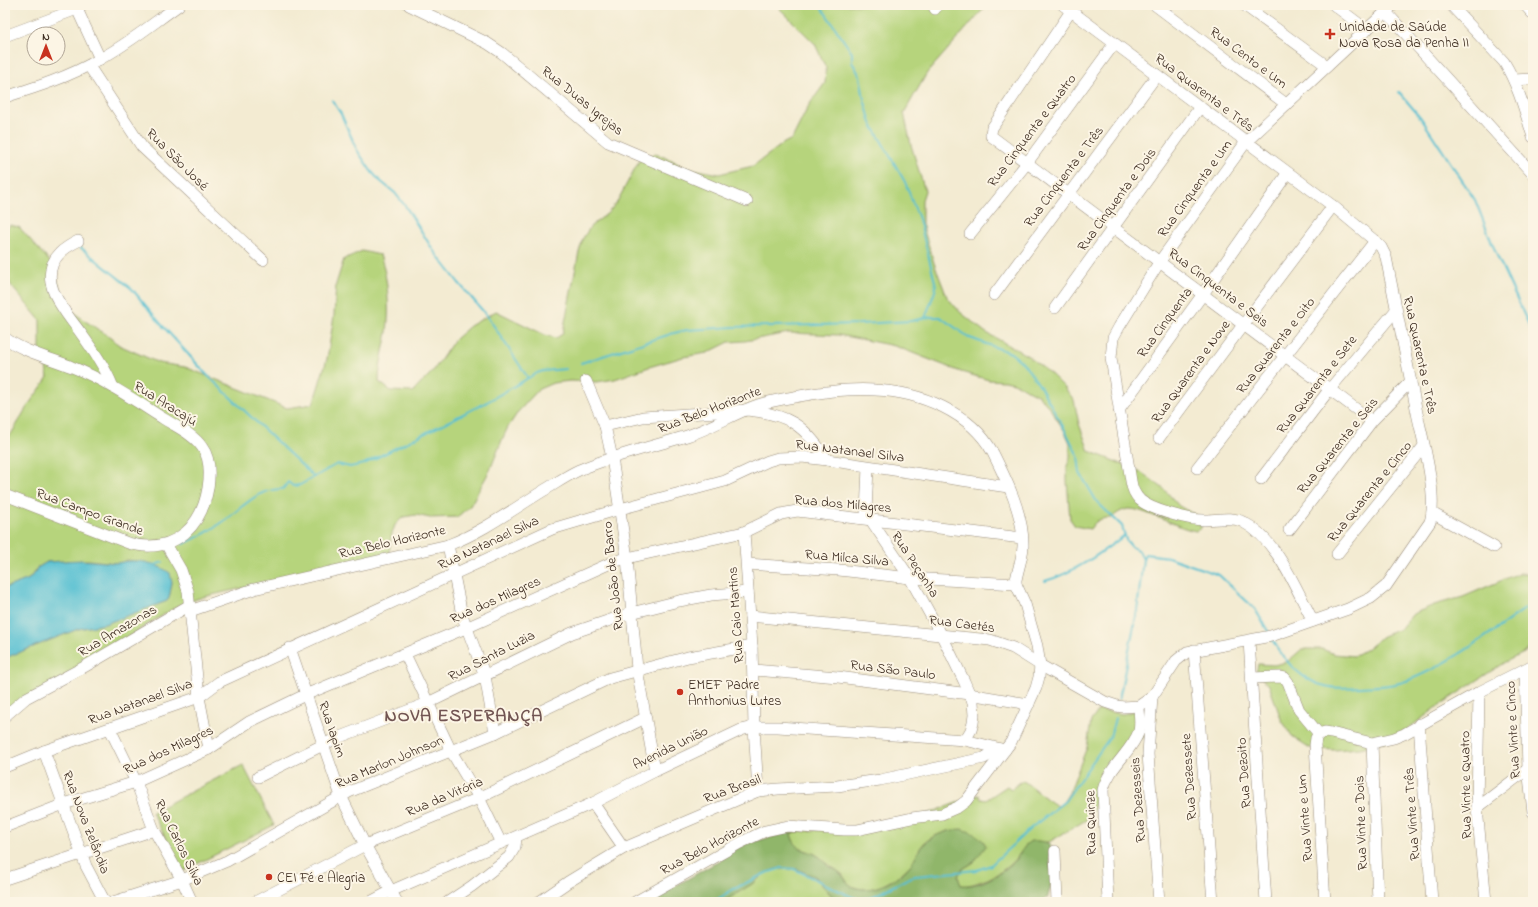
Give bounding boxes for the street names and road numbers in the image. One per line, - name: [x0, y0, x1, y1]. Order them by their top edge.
- street label: Rua Cento e Um: [1205, 22, 1291, 95]
- street label: Rua Quarenta e Três: [1150, 49, 1258, 138]
- street label: Rua Duas Igrejas: [536, 61, 628, 142]
- street label: Rua Cinquenta e Quatro: [983, 70, 1082, 192]
- street label: Rua Cinquenta e Três: [1019, 122, 1109, 232]
- street label: Rua São José: [141, 124, 214, 197]
- street label: Rua Cinquenta e Um: [1153, 136, 1238, 242]
- street label: Rua Cinquenta e Dois: [1072, 144, 1162, 256]
- street label: Rua Cinquenta e Seis: [1166, 244, 1272, 330]
- street label: Rua Cinquenta: [1133, 283, 1195, 361]
- street label: Rua Quarenta e Oito: [1232, 293, 1321, 399]
- street label: Rua Quarenta e Três: [1397, 294, 1442, 416]
- street label: Rua Quarenta e Nove: [1147, 315, 1236, 428]
- street label: Rua Quarenta e Sete: [1272, 330, 1363, 439]
- street label: Rua Aracajú: [129, 376, 201, 432]
- street label: Rua Belo Horizonte: [655, 381, 765, 440]
- street label: Rua Quarenta e Seis: [1292, 393, 1384, 499]
- street label: Rua Natanael Silva: [794, 434, 905, 469]
- street label: Rua Quarenta e Cinco: [1323, 437, 1418, 547]
- street label: Rua Campo Grande: [33, 483, 147, 542]
- street label: Rua dos Milagres: [793, 490, 892, 520]
- street label: Rua Natanael Silva: [435, 511, 543, 576]
- street label: Rua Belo Horizonte: [337, 520, 448, 565]
- street label: Rua João de Barro: [597, 520, 630, 631]
- street label: Rua Peçanha: [885, 528, 944, 602]
- street label: Rua Milca Silva: [804, 544, 890, 573]
- street label: Rua Caio Martins: [723, 566, 750, 664]
- street label: Rua dos Milagres: [447, 571, 545, 631]
- street label: Rua Amazonas: [74, 599, 161, 663]
- street label: Rua Caetés: [928, 610, 996, 639]
- street label: Rua Santa Luzia: [445, 625, 539, 687]
- street label: Rua São Paulo: [849, 655, 937, 686]
- street label: Rua Natanael Silva: [85, 674, 196, 731]
- street label: Rua Vinte e Cinco: [1500, 680, 1527, 780]
- street label: Rua Iapim: [312, 698, 351, 761]
- street label: Rua dos Milagres: [120, 720, 218, 781]
- street label: Avenida União: [629, 721, 712, 776]
- street label: Rua Marlon Johnson: [332, 730, 447, 795]
- street label: Rua Vinte e Quatro: [1455, 731, 1478, 839]
- street label: Rua Dezessete: [1176, 732, 1203, 821]
- street label: Rua Dezoito: [1232, 737, 1257, 809]
- street label: Rua Dezesseis: [1125, 756, 1152, 843]
- street label: Rua Vinte e Três: [1399, 767, 1426, 861]
- street label: Rua Nova Zelândia: [56, 768, 115, 877]
- street label: Rua Brasil: [701, 769, 764, 810]
- street label: Rua da Vitória: [403, 772, 486, 823]
- street label: Rua Vinte e Um: [1292, 773, 1319, 862]
- street label: Rua Vinte e Dois: [1349, 775, 1374, 871]
- street label: Rua Quinze: [1080, 789, 1103, 856]
- street label: Rua Carlos Silva: [149, 796, 209, 889]
- street label: Rua Belo Horizonte: [657, 811, 763, 881]

